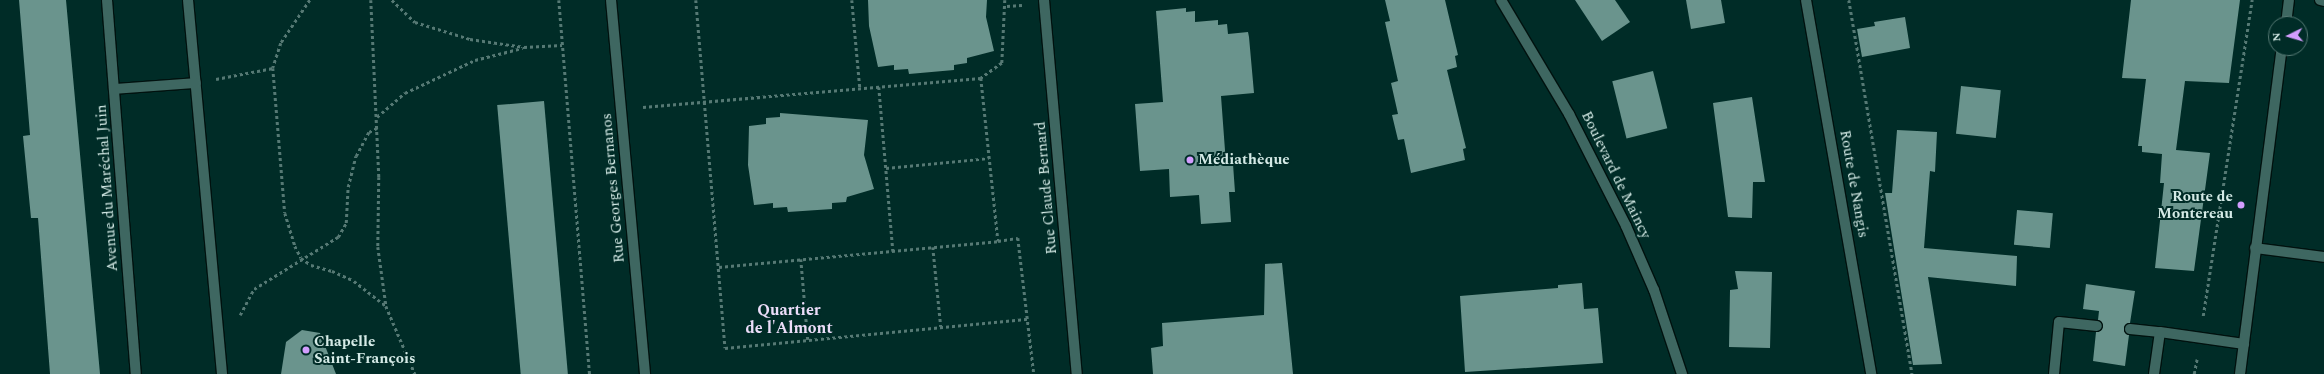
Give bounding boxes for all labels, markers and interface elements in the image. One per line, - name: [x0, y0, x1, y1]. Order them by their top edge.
- north arrow: [2268, 16, 2308, 56]
- text: N: [2268, 32, 2285, 42]
- street label: Avenue du Maréchal Juin: [92, 104, 122, 272]
- street label: Boulevard de Maincy: [1577, 108, 1655, 242]
- street label: Rue Georges Bernanos: [597, 112, 629, 264]
- street label: Rue Claude Bernard: [1031, 121, 1061, 255]
- street label: Route de Nangis: [1836, 129, 1872, 239]
- place label: Médiathèque: [1198, 151, 1290, 169]
- marker: Médiathèque: [1185, 155, 1195, 165]
- place label: Route de Montereau: [2157, 187, 2233, 222]
- marker: Route de Montereau: [2236, 200, 2246, 210]
- district label: Quartier de l'Almont: [745, 300, 833, 338]
- place label: Chapelle Saint-François: [314, 332, 416, 367]
- marker: Chapelle Saint-François: [301, 345, 311, 355]

